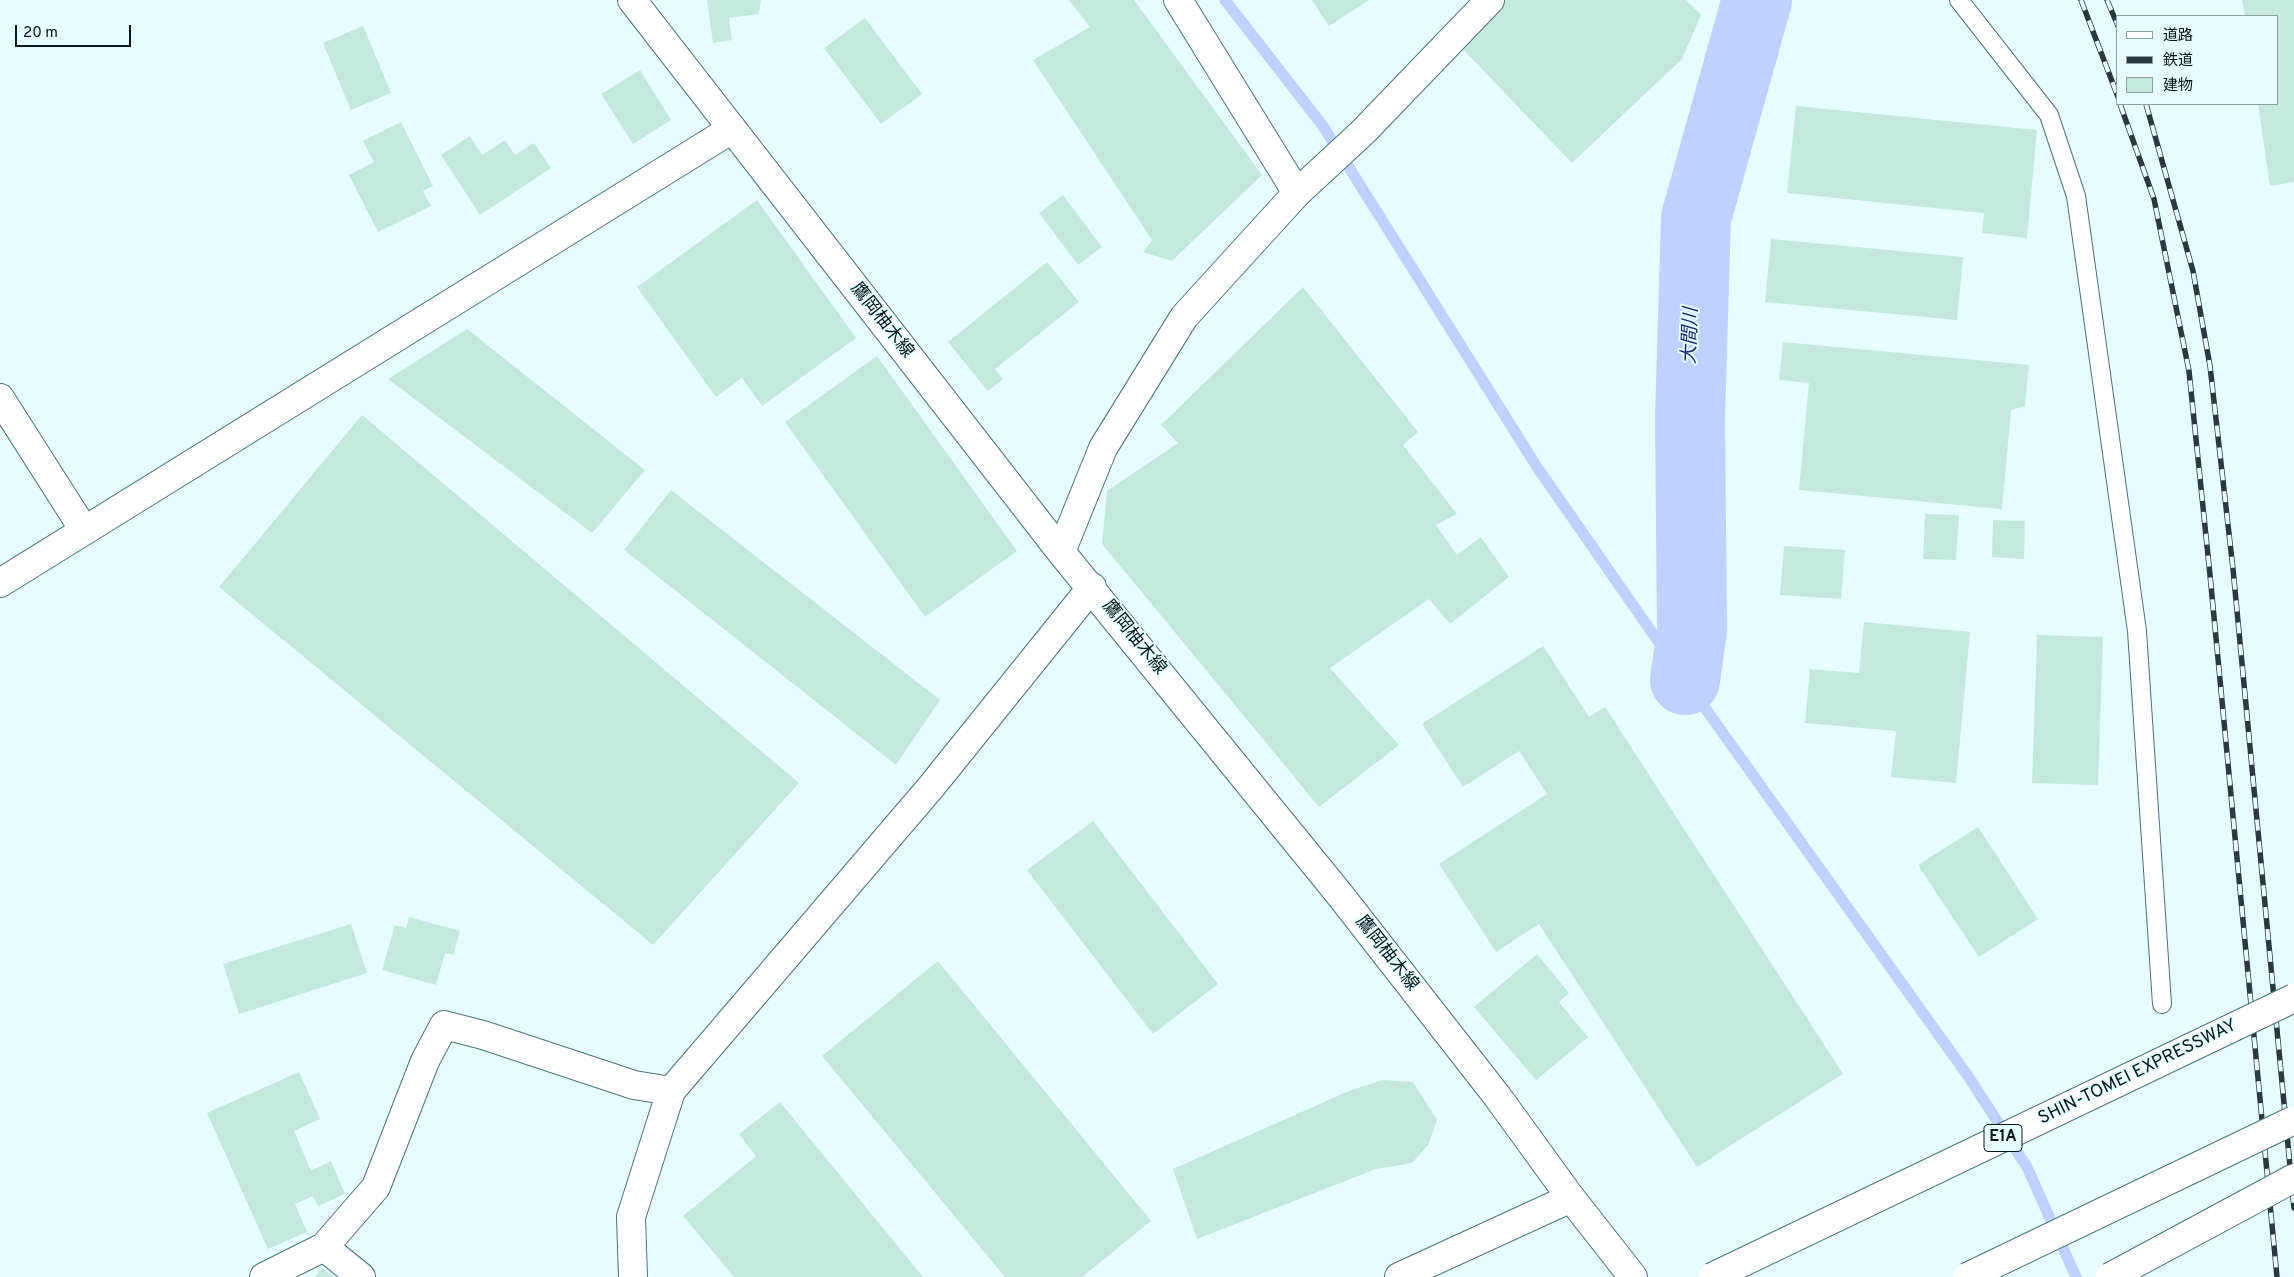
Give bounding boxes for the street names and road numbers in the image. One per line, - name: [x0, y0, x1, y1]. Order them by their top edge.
- street label: 鷹岡柚木線: [845, 279, 917, 363]
- street label: 鷹岡柚木線: [1096, 596, 1170, 680]
- street label: 鷹岡柚木線: [1350, 912, 1422, 996]
- street label: SHIN-TOMEI EXPRESSWAY: [2035, 1015, 2241, 1131]
- road number: E1A: [1984, 1124, 2022, 1152]

